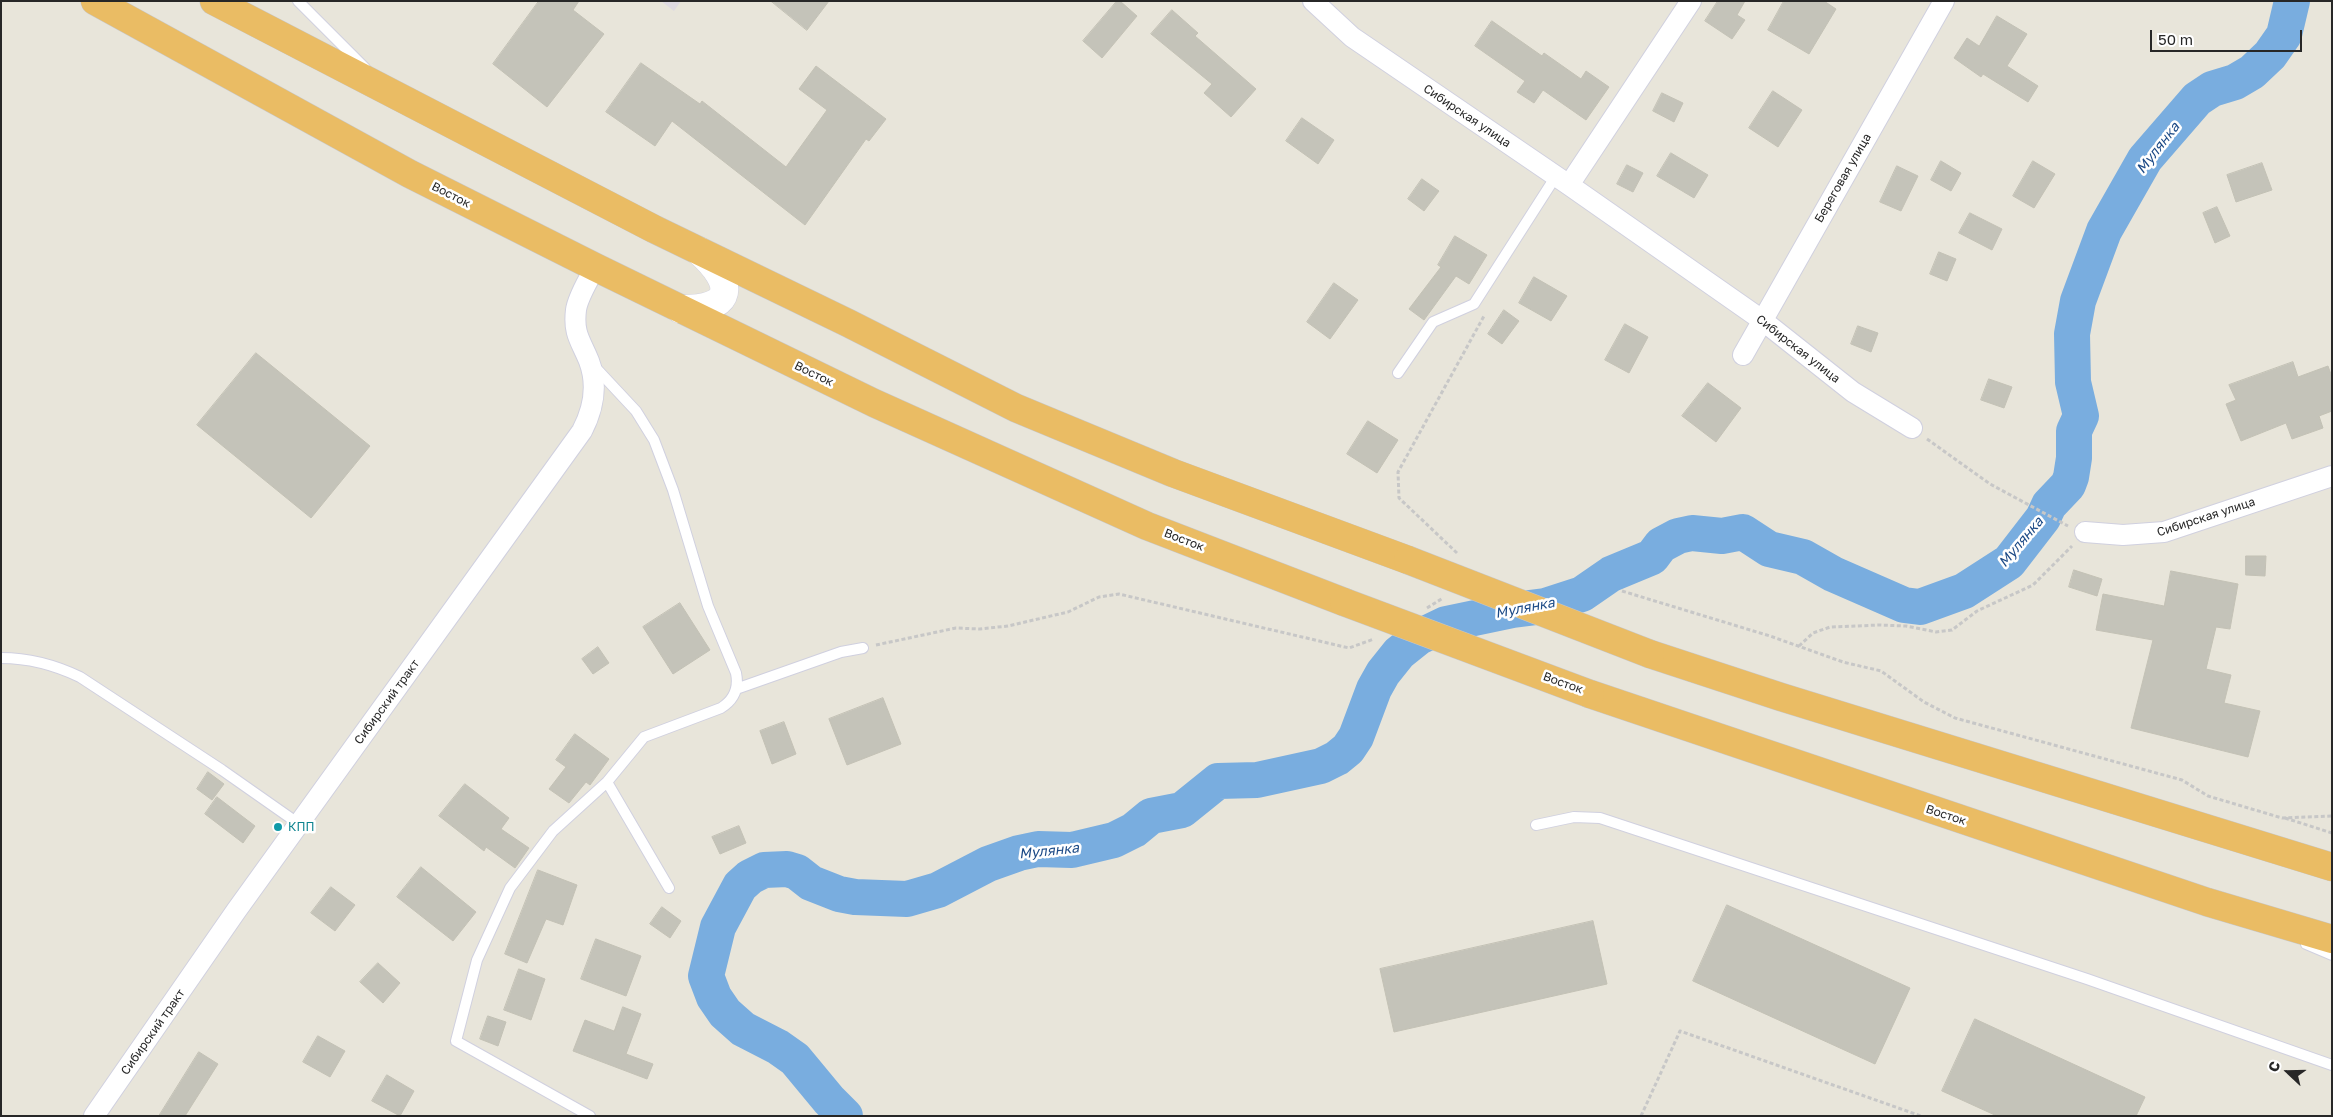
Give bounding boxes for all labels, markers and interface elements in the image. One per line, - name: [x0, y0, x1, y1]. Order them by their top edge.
- scale bar: [2153, 20, 2306, 52]
- text: 50 m: [2158, 30, 2193, 48]
- street label: Сибирская улица: [1421, 81, 1513, 151]
- water label: Мулянка: [2133, 119, 2183, 177]
- street label: Береговая улица: [1812, 131, 1874, 225]
- street label: Восток: [429, 179, 473, 211]
- street label: Сибирская улица: [1753, 312, 1843, 386]
- street label: Восток: [792, 358, 836, 390]
- street label: Сибирская улица: [2155, 494, 2257, 540]
- water label: Мулянка: [1995, 514, 2047, 570]
- street label: Восток: [1162, 526, 1206, 554]
- water label: Мулянка: [1494, 594, 1556, 622]
- street label: Сибирский тракт: [351, 657, 423, 747]
- street label: Восток: [1541, 669, 1585, 697]
- street label: Восток: [1924, 802, 1968, 828]
- place label: КПП: [288, 820, 314, 834]
- marker: КПП: [272, 821, 284, 833]
- water label: Мулянка: [1018, 840, 1080, 862]
- street label: Сибирский тракт: [118, 986, 188, 1078]
- north arrow: [2263, 1047, 2313, 1097]
- text: С: [2264, 1059, 2283, 1074]

